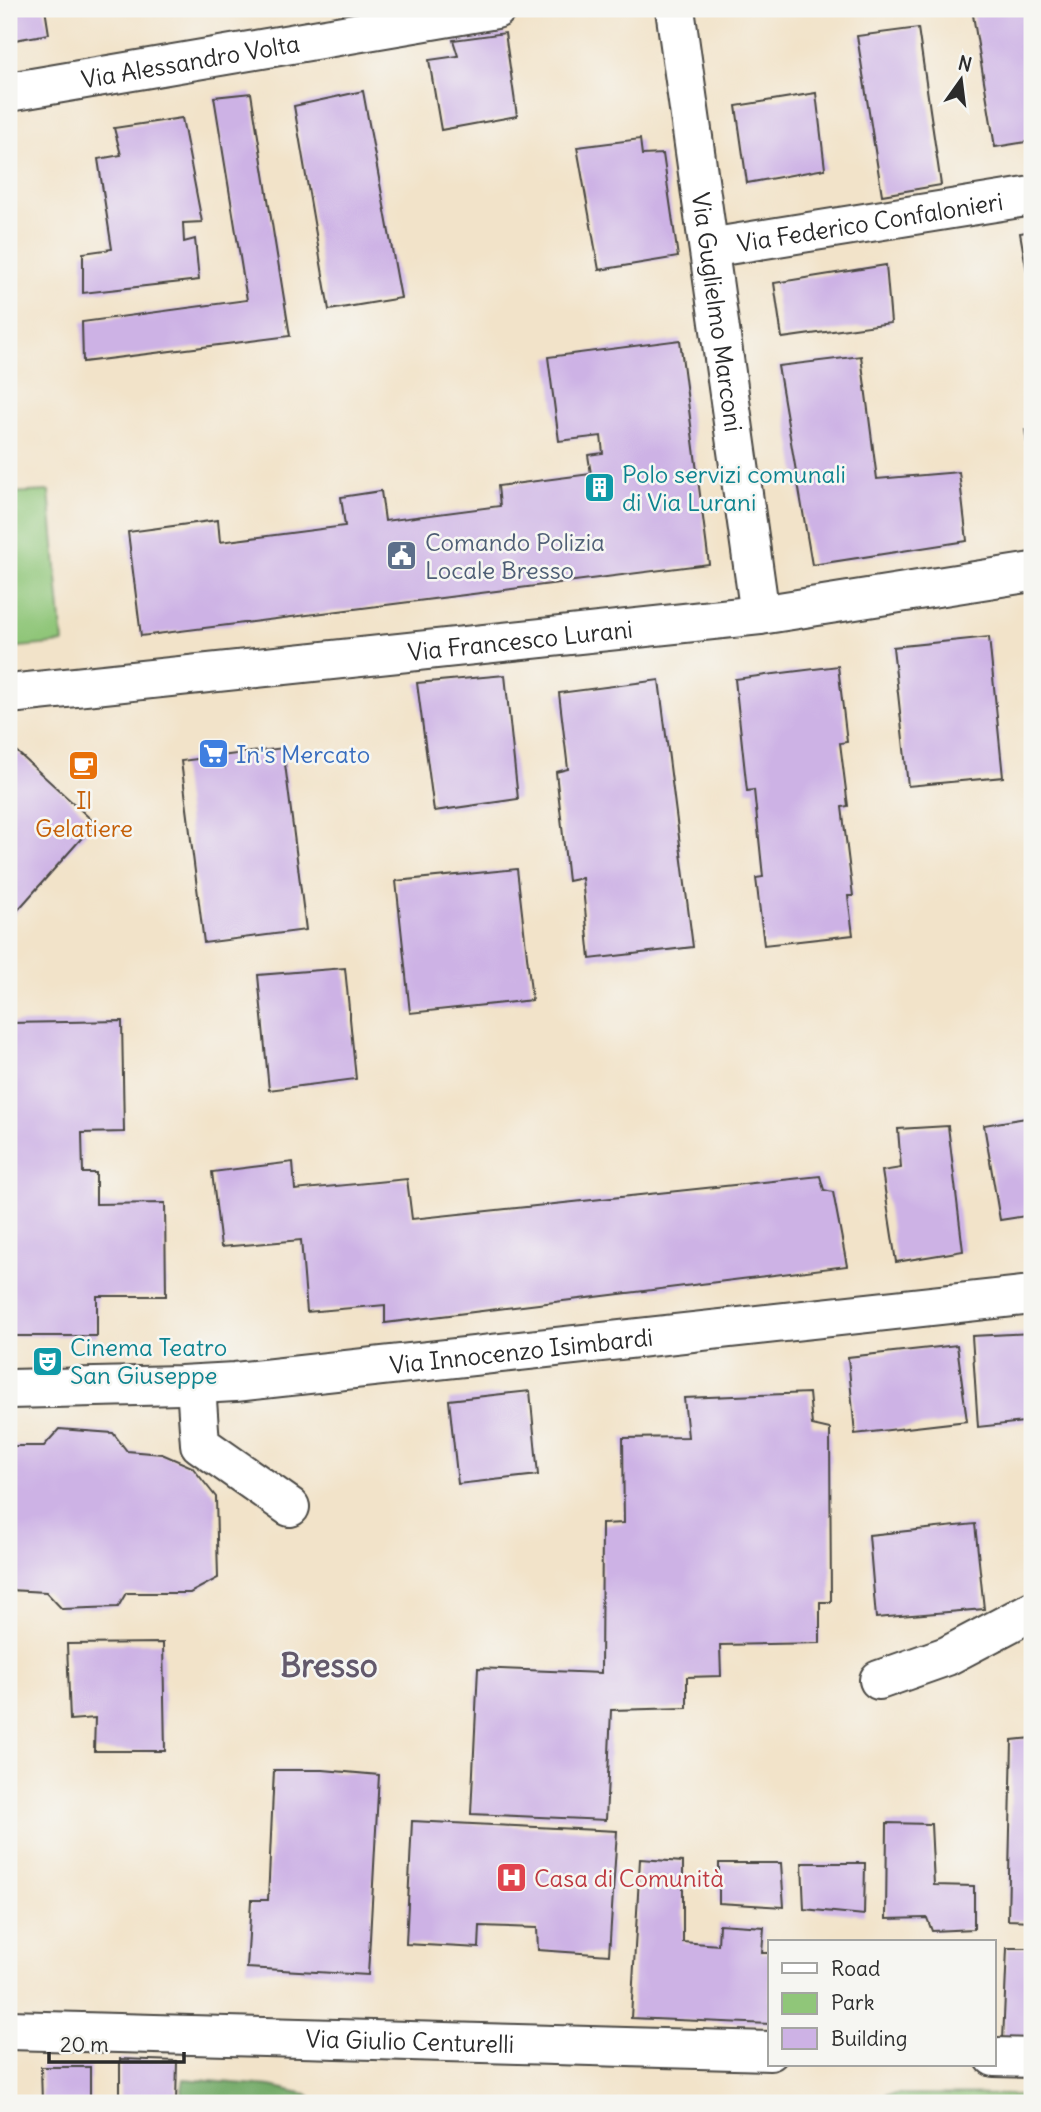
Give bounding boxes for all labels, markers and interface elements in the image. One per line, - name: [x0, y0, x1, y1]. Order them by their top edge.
- street label: Via Alessandro Volta: [79, 28, 302, 94]
- north arrow: [926, 46, 996, 116]
- text: N: [956, 50, 974, 77]
- street label: Via Federico Confalonieri: [735, 186, 1005, 258]
- street label: Via Guglielmo Marconi: [686, 190, 749, 434]
- place label: Polo servizi comunali di Via Lurani: [622, 459, 846, 517]
- building icon: Polo servizi comunali di Via Lurani: [582, 471, 616, 505]
- place label: Comando Polizia Locale Bresso: [425, 527, 605, 585]
- public building icon: Comando Polizia Locale Bresso: [385, 539, 419, 573]
- street label: Via Francesco Lurani: [406, 613, 634, 667]
- supermarket icon: In's Mercato: [196, 737, 230, 771]
- place label: In's Mercato: [236, 739, 370, 769]
- cafe icon: Il Gelatiere: [67, 749, 101, 783]
- place label: Il Gelatiere: [35, 785, 133, 843]
- street label: Via Innocenzo Isimbardi: [388, 1322, 654, 1380]
- place label: Cinema Teatro San Giuseppe: [70, 1332, 227, 1390]
- theatre icon: Cinema Teatro San Giuseppe: [30, 1344, 64, 1378]
- district label: Bresso: [280, 1645, 378, 1686]
- hospital icon: Casa di Comunità: [494, 1861, 528, 1895]
- place label: Casa di Comunità: [534, 1863, 724, 1893]
- legend: [768, 1940, 996, 2066]
- text: Road: [831, 1955, 880, 1982]
- text: Park: [831, 1989, 874, 2016]
- scale bar: [49, 2021, 184, 2065]
- street label: Via Giulio Centurelli: [305, 2023, 515, 2059]
- text: Building: [831, 2025, 907, 2052]
- text: 20 m: [60, 2031, 109, 2058]

